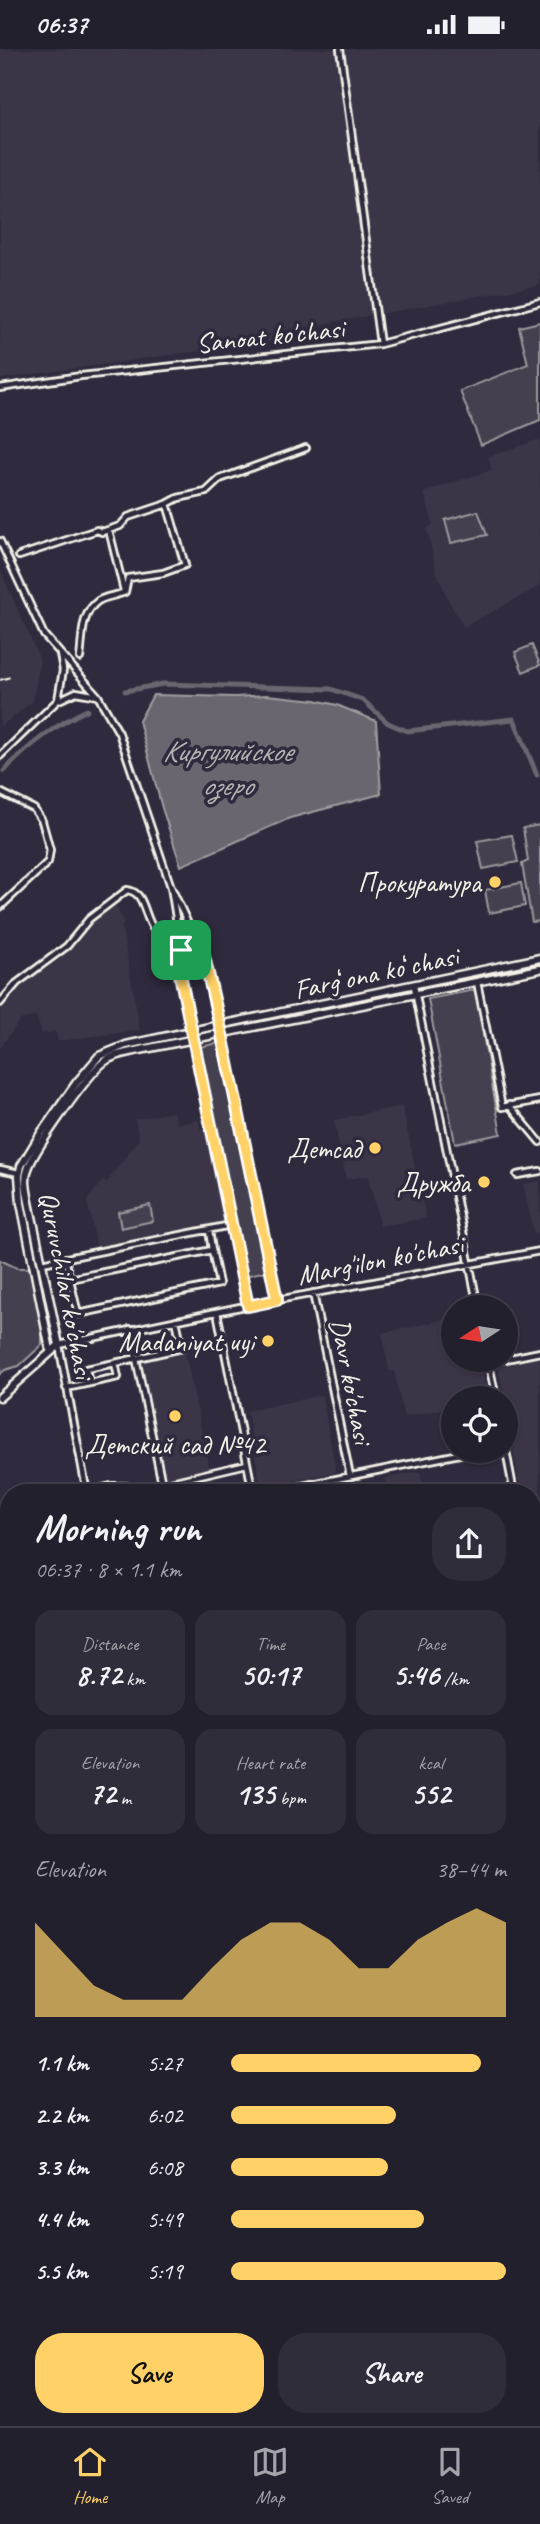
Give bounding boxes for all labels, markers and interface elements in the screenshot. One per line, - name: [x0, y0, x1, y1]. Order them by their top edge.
- text: 06:37: [35, 8, 87, 41]
- street label: Sanoat ko'chasi: [194, 310, 350, 361]
- water label: Киргулийское озеро: [163, 732, 296, 804]
- place label: Прокуратура: [358, 865, 483, 900]
- marker: Прокуратура: [487, 874, 503, 890]
- pin: [151, 920, 211, 980]
- icon: arrive: [162, 931, 200, 969]
- street label: Fargʻona koʻchasi: [291, 937, 465, 1007]
- place label: Детсад: [287, 1131, 364, 1166]
- marker: Детсад: [367, 1140, 383, 1156]
- place label: Дружба: [397, 1165, 472, 1200]
- marker: Дружба: [476, 1174, 492, 1190]
- street label: Quruvchilar ko'chasi: [31, 1189, 103, 1385]
- street label: Marg'ilon ko'chasi: [294, 1226, 470, 1293]
- north arrow: [441, 1295, 518, 1372]
- map controls: [441, 1295, 518, 1463]
- street label: Davr ko'chasi: [322, 1315, 382, 1450]
- place label: Madaniyat uyi: [119, 1324, 258, 1359]
- marker: Madaniyat uyi: [260, 1333, 276, 1349]
- button: locate: [441, 1386, 518, 1463]
- marker: Детский сад №42: [167, 1408, 183, 1424]
- place label: Детский сад №42: [85, 1427, 268, 1462]
- text: Morning run: [35, 1505, 201, 1552]
- button: share: [432, 1507, 506, 1581]
- text: 06:37 · 8 × 1.1 km: [35, 1555, 181, 1584]
- text: Distance: [82, 1632, 139, 1656]
- text: Time: [256, 1632, 285, 1656]
- text: Pace: [416, 1632, 445, 1656]
- text: 8.72: [75, 1656, 122, 1694]
- text: 50:17: [241, 1656, 300, 1694]
- text: 5:46: [393, 1656, 439, 1694]
- text: km: [122, 1667, 145, 1691]
- text: /km: [439, 1667, 469, 1691]
- text: Elevation: [81, 1751, 139, 1775]
- text: Heart rate: [236, 1751, 305, 1775]
- text: kcal: [418, 1751, 443, 1775]
- text: 72: [89, 1775, 116, 1813]
- text: 135: [235, 1775, 275, 1813]
- text: 552: [411, 1775, 451, 1813]
- text: m: [116, 1786, 131, 1810]
- text: bpm: [275, 1786, 306, 1810]
- text: Elevation: [35, 1855, 106, 1884]
- text: 38–44 m: [436, 1855, 506, 1884]
- text: 1.1 km: [35, 2049, 89, 2078]
- text: 5:27: [147, 2049, 183, 2078]
- text: 2.2 km: [35, 2101, 89, 2130]
- text: 6:02: [147, 2101, 183, 2130]
- text: 3.3 km: [35, 2153, 89, 2182]
- text: 6:08: [147, 2153, 183, 2182]
- text: 4.4 km: [35, 2205, 89, 2234]
- text: 5:49: [147, 2205, 183, 2234]
- text: 5.5 km: [35, 2257, 88, 2286]
- text: 5:19: [147, 2257, 183, 2286]
- button: Save: [35, 2333, 264, 2413]
- button: Share: [278, 2333, 506, 2413]
- tab: Home: [71, 2443, 109, 2509]
- tab: Map: [251, 2443, 289, 2509]
- tab: Saved: [431, 2443, 469, 2509]

